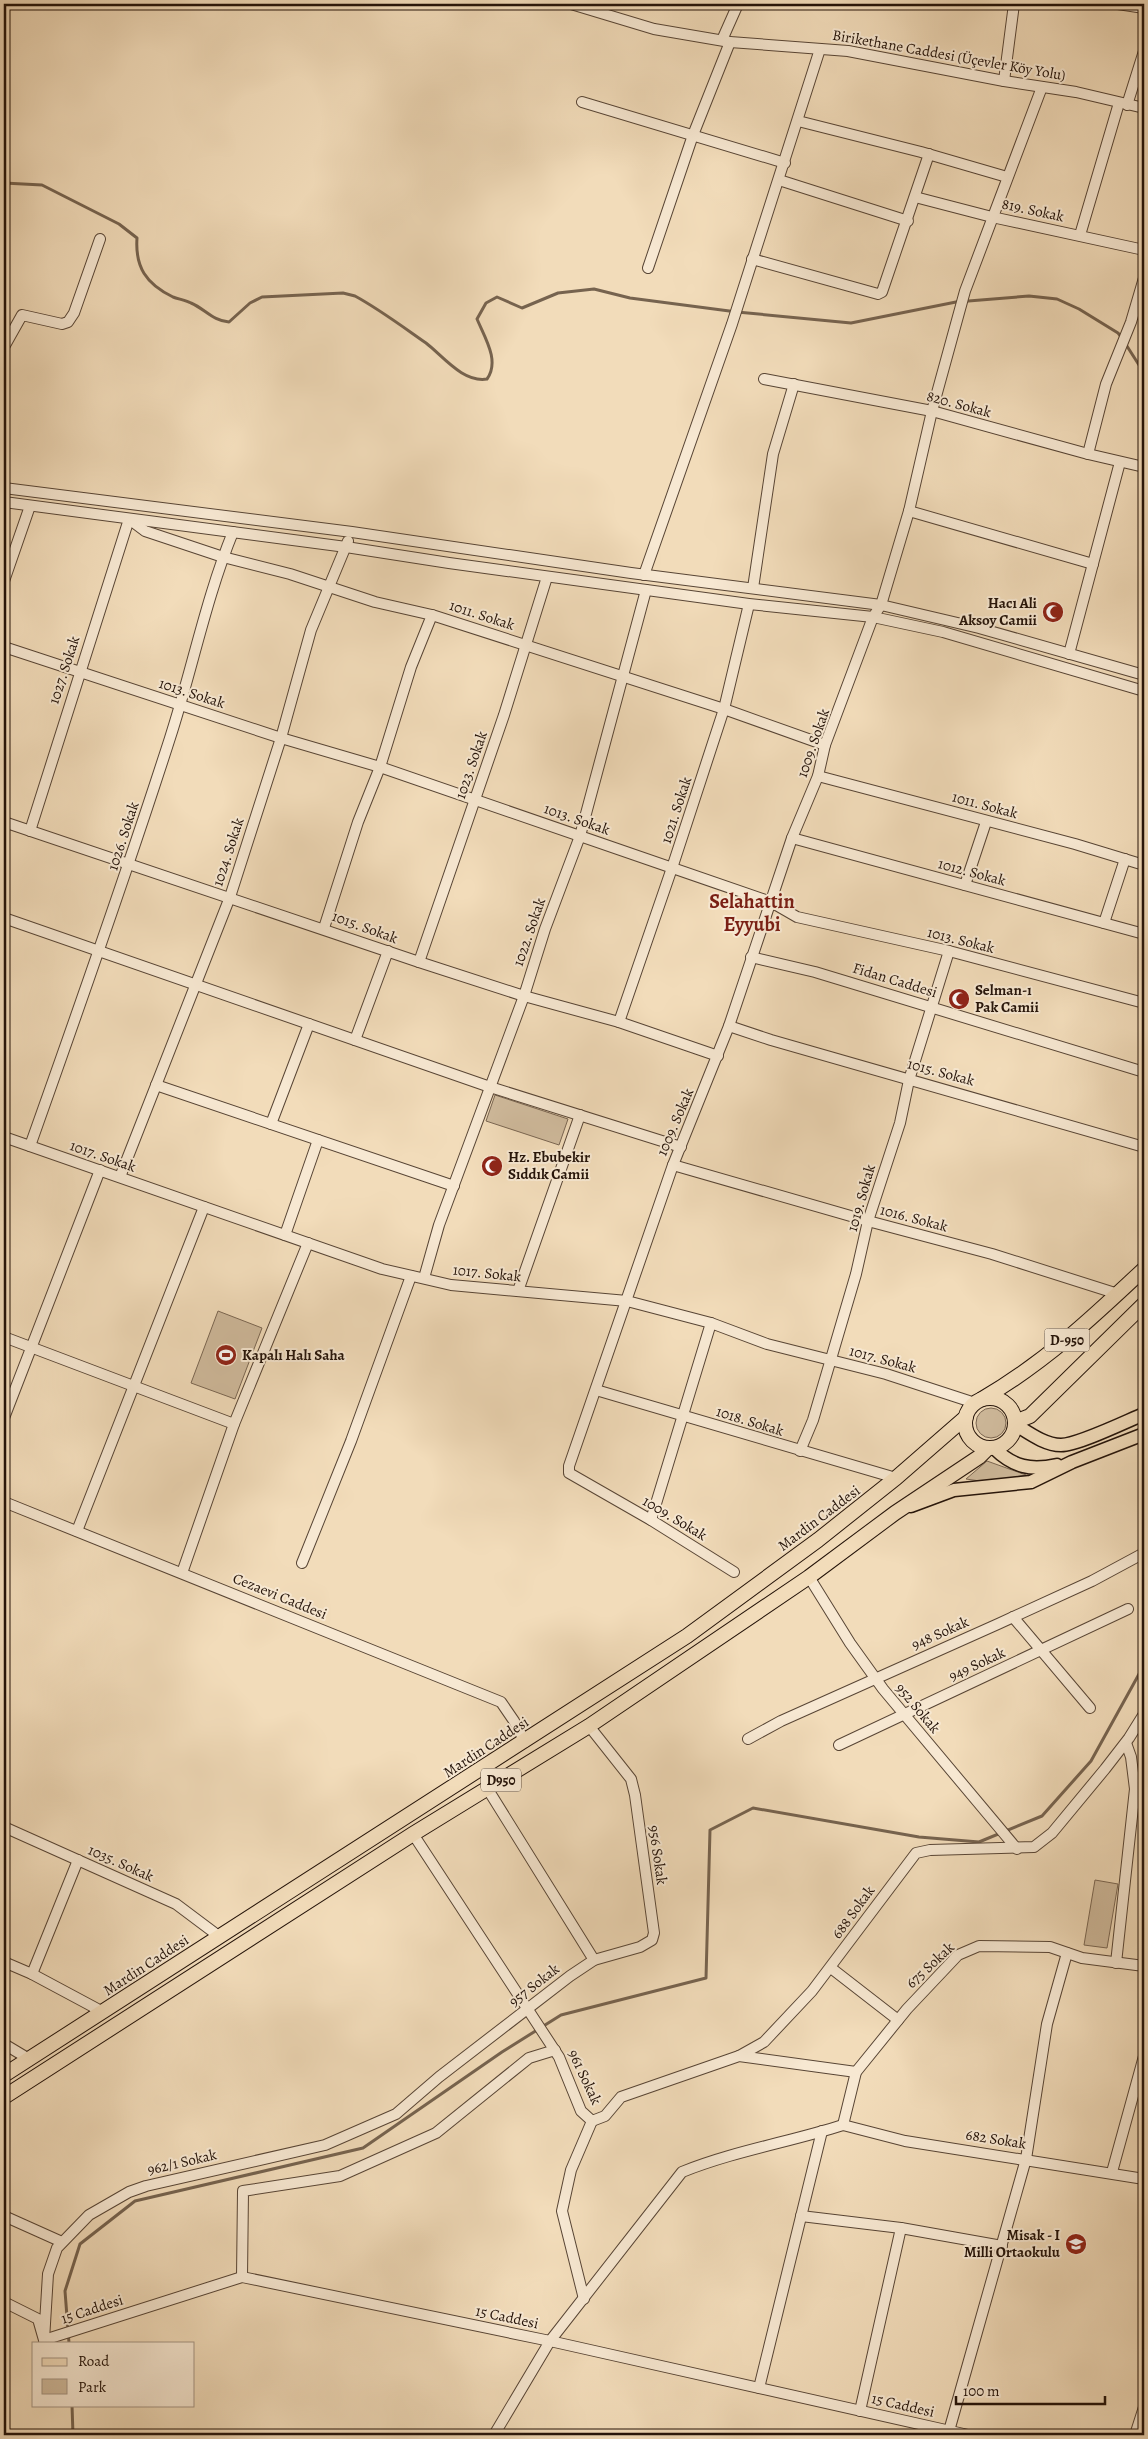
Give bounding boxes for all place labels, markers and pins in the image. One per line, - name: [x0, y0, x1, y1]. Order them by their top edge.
- place label: Hacı Ali Aksoy Camii: [958, 593, 1038, 630]
- mosque icon: Hacı Ali Aksoy Camii: [1041, 600, 1065, 624]
- place label: Selman-ı Pak Camii: [975, 980, 1039, 1017]
- mosque icon: Selman-ı Pak Camii: [947, 987, 971, 1011]
- place label: Hz. Ebubekir Sıddık Camii: [508, 1147, 590, 1184]
- mosque icon: Hz. Ebubekir Sıddık Camii: [480, 1154, 504, 1178]
- sports icon: Kapalı Halı Saha: [214, 1343, 238, 1367]
- place label: Kapalı Halı Saha: [242, 1345, 346, 1365]
- place label: Misak - I Milli Ortaokulu: [964, 2225, 1061, 2262]
- school or university icon: Misak - I Milli Ortaokulu: [1064, 2232, 1088, 2256]

